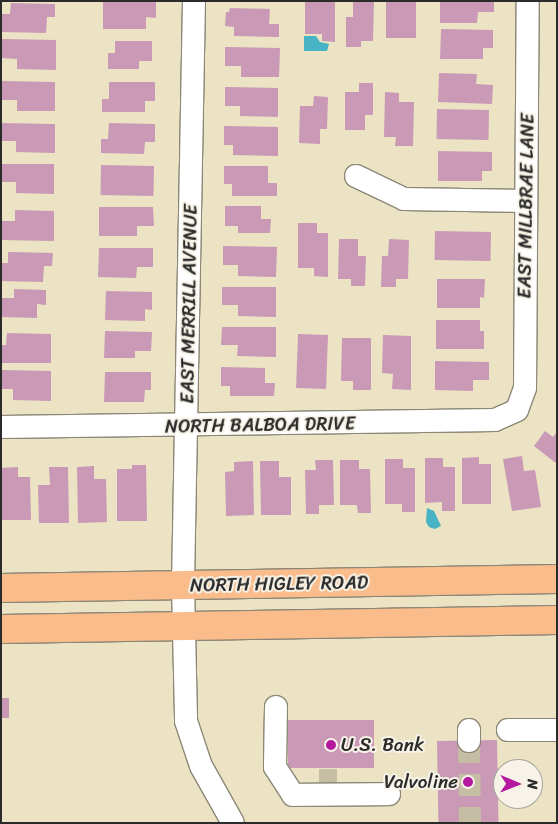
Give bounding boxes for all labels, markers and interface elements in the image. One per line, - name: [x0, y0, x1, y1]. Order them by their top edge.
- street label: EAST MILLBRAE LANE: [513, 112, 539, 300]
- street label: EAST MERRILL AVENUE: [176, 205, 202, 403]
- street label: NORTH BALBOA DRIVE: [164, 412, 356, 438]
- street label: NORTH HIGLEY ROAD: [189, 571, 369, 597]
- place label: U.S. Bank: [341, 734, 424, 756]
- marker: U.S. Bank: [325, 739, 337, 751]
- north arrow: [493, 759, 543, 809]
- place label: Valvoline: [384, 771, 458, 793]
- marker: Valvoline: [462, 776, 474, 788]
- text: N: [520, 779, 545, 789]

